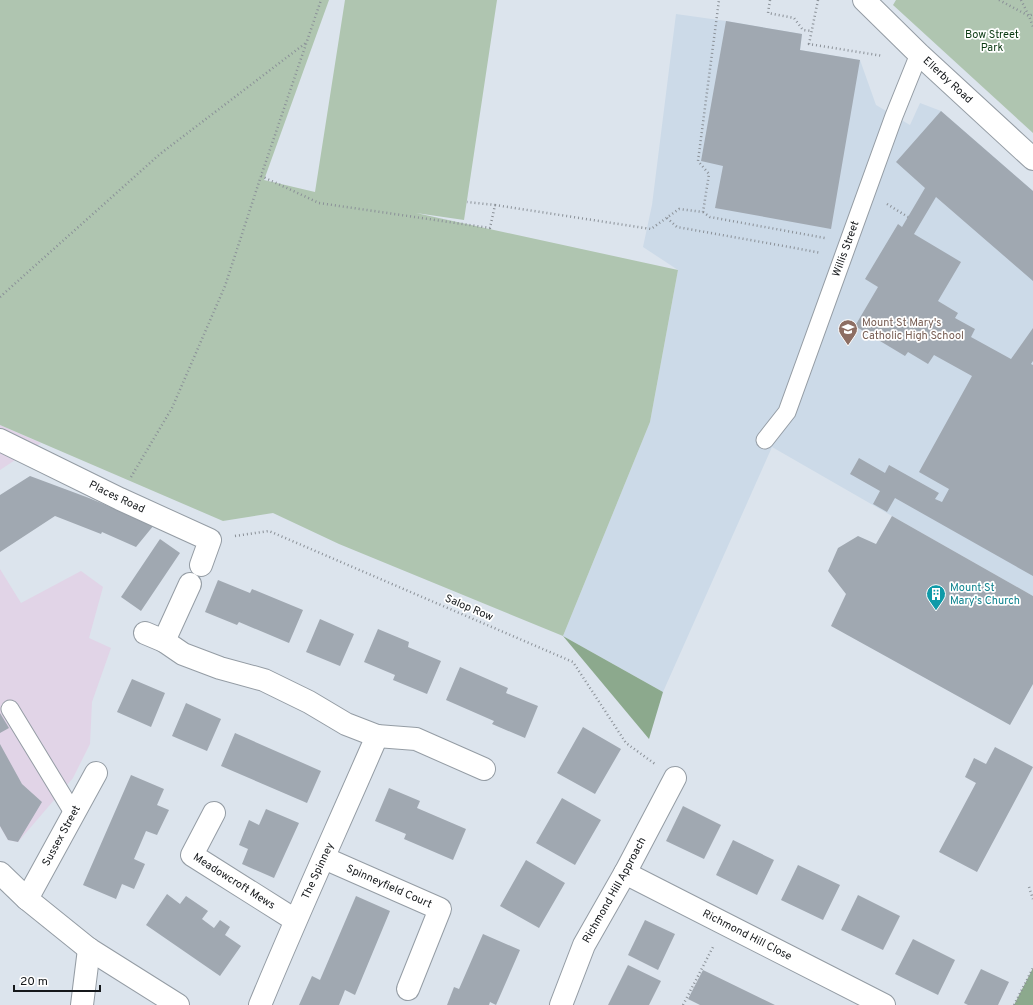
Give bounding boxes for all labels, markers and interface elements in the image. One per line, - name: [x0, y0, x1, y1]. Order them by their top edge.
- park label: Bow Street Park: [965, 28, 1019, 55]
- street label: Ellerby Road: [920, 54, 975, 107]
- street label: Willis Street: [829, 219, 863, 279]
- place label: Mount St Mary's Catholic High School: [862, 316, 964, 343]
- school or university icon: Mount St Mary's Catholic High School: [837, 318, 859, 346]
- street label: Places Road: [86, 478, 147, 516]
- place label: Mount St Mary's Church: [950, 581, 1020, 608]
- building icon: Mount St Mary's Church: [925, 583, 947, 611]
- street label: Salop Row: [443, 592, 495, 624]
- street label: Sussex Street: [39, 803, 84, 869]
- street label: Richmond Hill Approach: [580, 835, 650, 946]
- street label: The Spinney: [299, 840, 337, 902]
- street label: Meadowcroft Mews: [190, 850, 278, 913]
- street label: Spinneyfield Court: [344, 862, 434, 912]
- street label: Richmond Hill Close: [700, 907, 794, 964]
- scale bar: [14, 967, 100, 993]
- text: 20 m: [20, 974, 48, 990]

